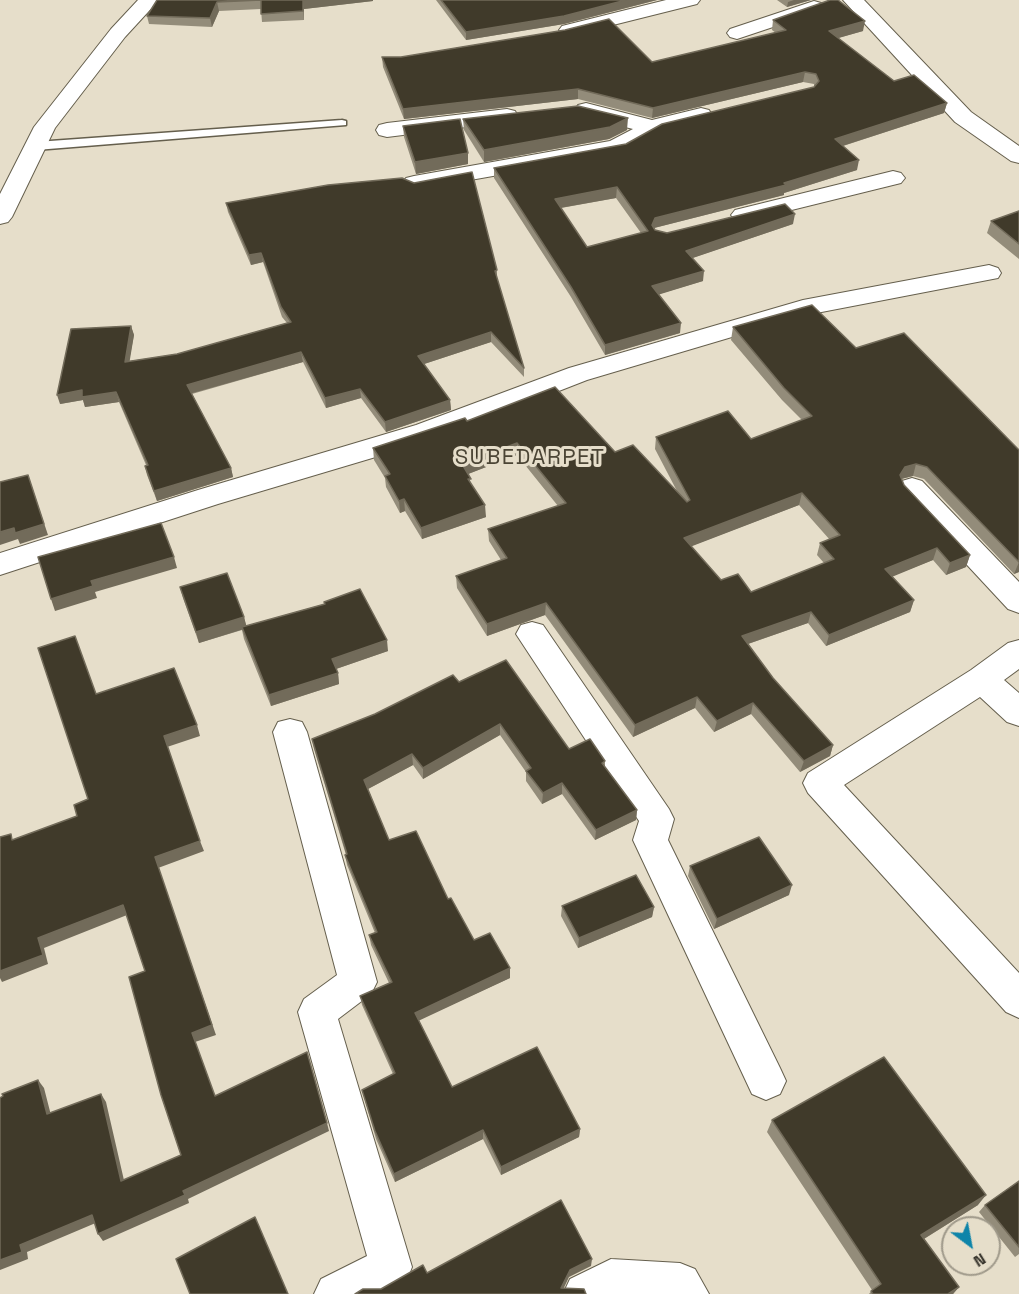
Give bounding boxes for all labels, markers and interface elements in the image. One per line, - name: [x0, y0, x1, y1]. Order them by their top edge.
- district label: SUBEDARPET: [455, 445, 605, 471]
- north arrow: [941, 1216, 1001, 1276]
- text: N: [970, 1248, 990, 1272]

